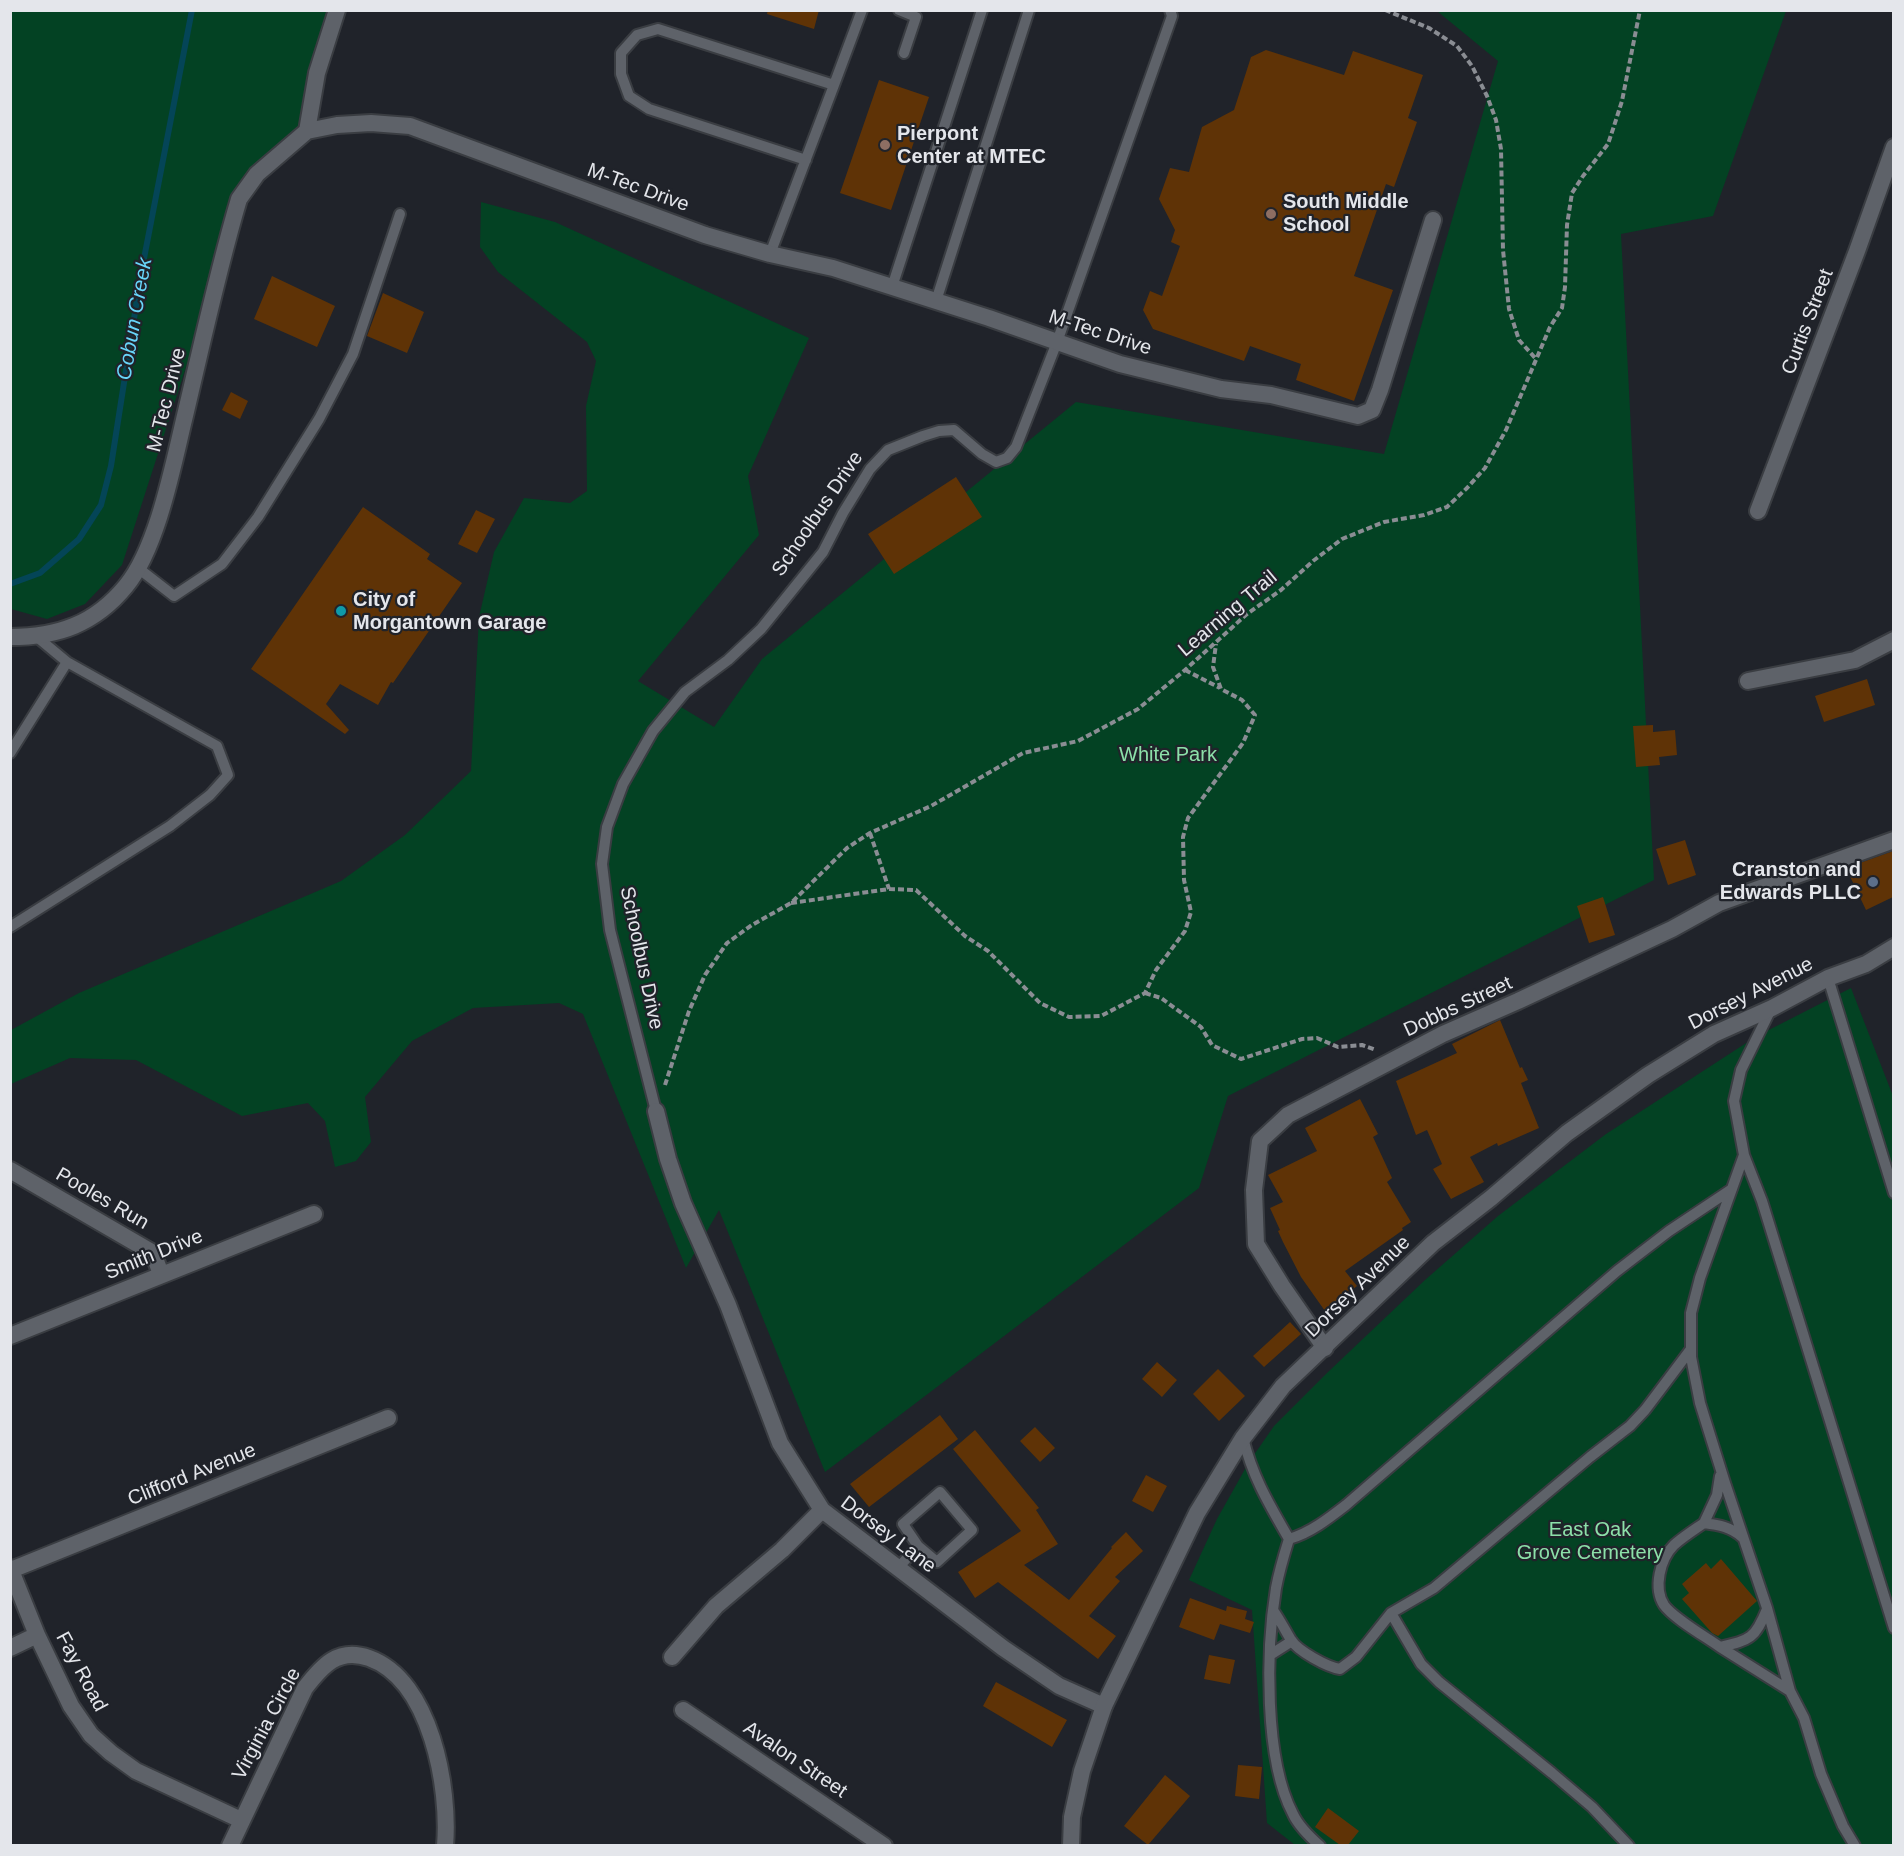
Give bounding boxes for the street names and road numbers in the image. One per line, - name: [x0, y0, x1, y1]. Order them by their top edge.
- street label: M-Tec Drive: [584, 158, 692, 218]
- street label: Curtis Street: [1777, 266, 1839, 378]
- street label: M-Tec Drive: [1046, 305, 1154, 361]
- street label: M-Tec Drive: [142, 345, 192, 455]
- street label: Schoolbus Drive: [767, 447, 869, 581]
- street label: Learning Trail: [1174, 566, 1282, 662]
- street label: Schoolbus Drive: [614, 884, 668, 1032]
- street label: Dorsey Avenue: [1685, 952, 1817, 1036]
- street label: Dobbs Street: [1400, 971, 1516, 1043]
- street label: Pooles Run: [51, 1163, 153, 1235]
- street label: Smith Drive: [102, 1225, 206, 1285]
- street label: Dorsey Avenue: [1301, 1231, 1415, 1343]
- street label: Clifford Avenue: [124, 1438, 260, 1512]
- street label: Dorsey Lane: [835, 1491, 941, 1579]
- street label: Fay Road: [50, 1628, 112, 1716]
- street label: Virginia Circle: [228, 1664, 306, 1784]
- street label: Avalon Street: [739, 1717, 851, 1803]

